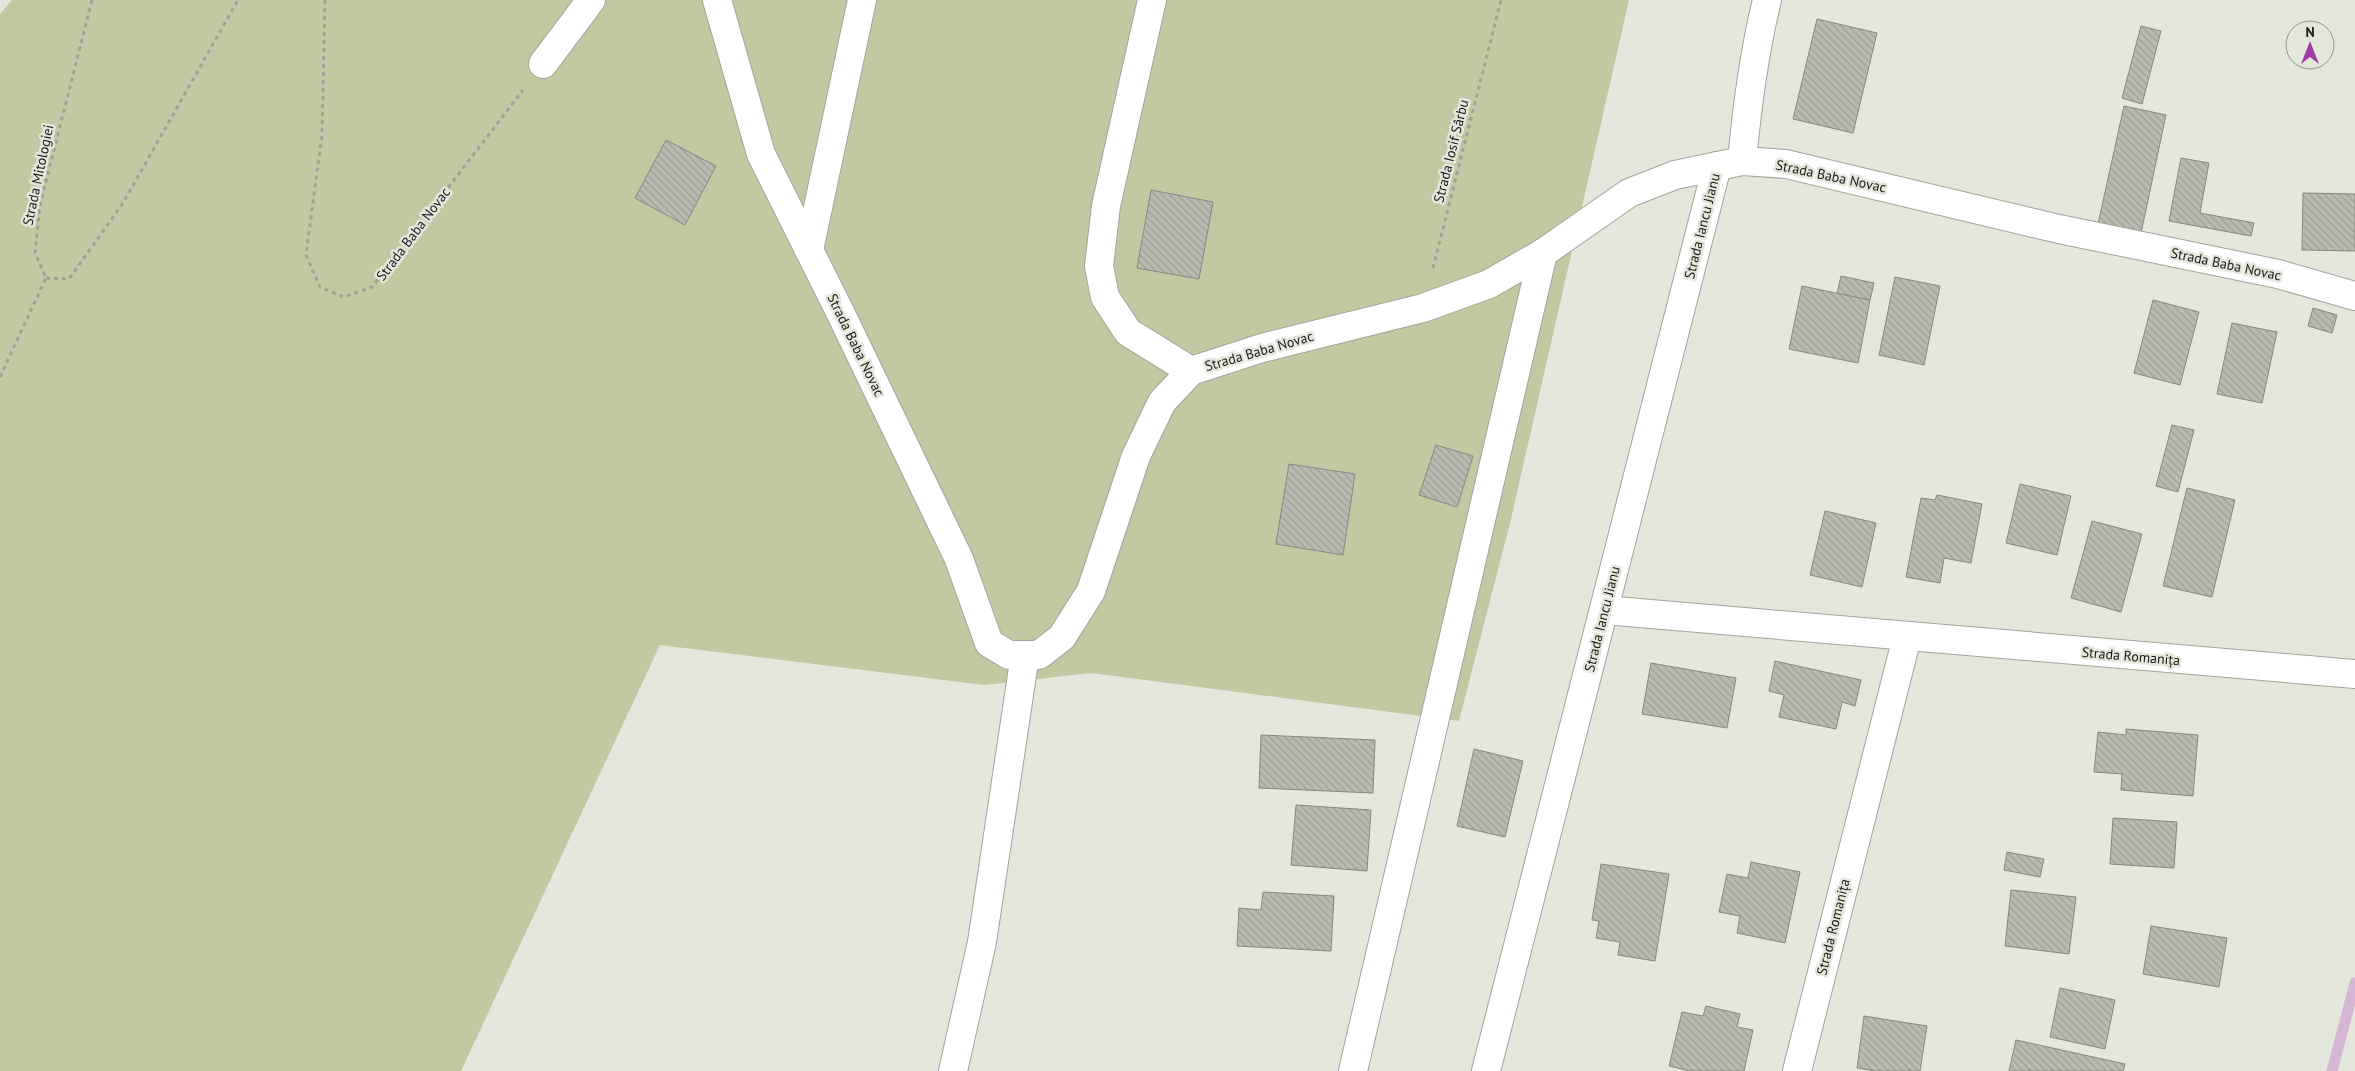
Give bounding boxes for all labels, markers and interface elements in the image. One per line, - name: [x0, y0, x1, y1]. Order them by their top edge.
- north arrow: [2285, 20, 2335, 70]
- text: N: [2305, 23, 2315, 41]
- street label: Strada Iosif Sârbu: [1429, 98, 1473, 204]
- street label: Strada Mitologiei: [19, 123, 57, 227]
- street label: Strada Baba Novac: [1774, 156, 1888, 196]
- street label: Strada Iancu Jianu: [1680, 171, 1724, 281]
- street label: Strada Baba Novac: [372, 184, 454, 284]
- street label: Strada Baba Novac: [2169, 244, 2283, 284]
- street label: Strada Baba Novac: [823, 291, 889, 399]
- street label: Strada Baba Novac: [1203, 327, 1315, 375]
- street label: Strada Iancu Jianu: [1580, 564, 1624, 674]
- street label: Strada Romanița: [2081, 643, 2181, 669]
- street label: Strada Romanița: [1812, 877, 1854, 977]

